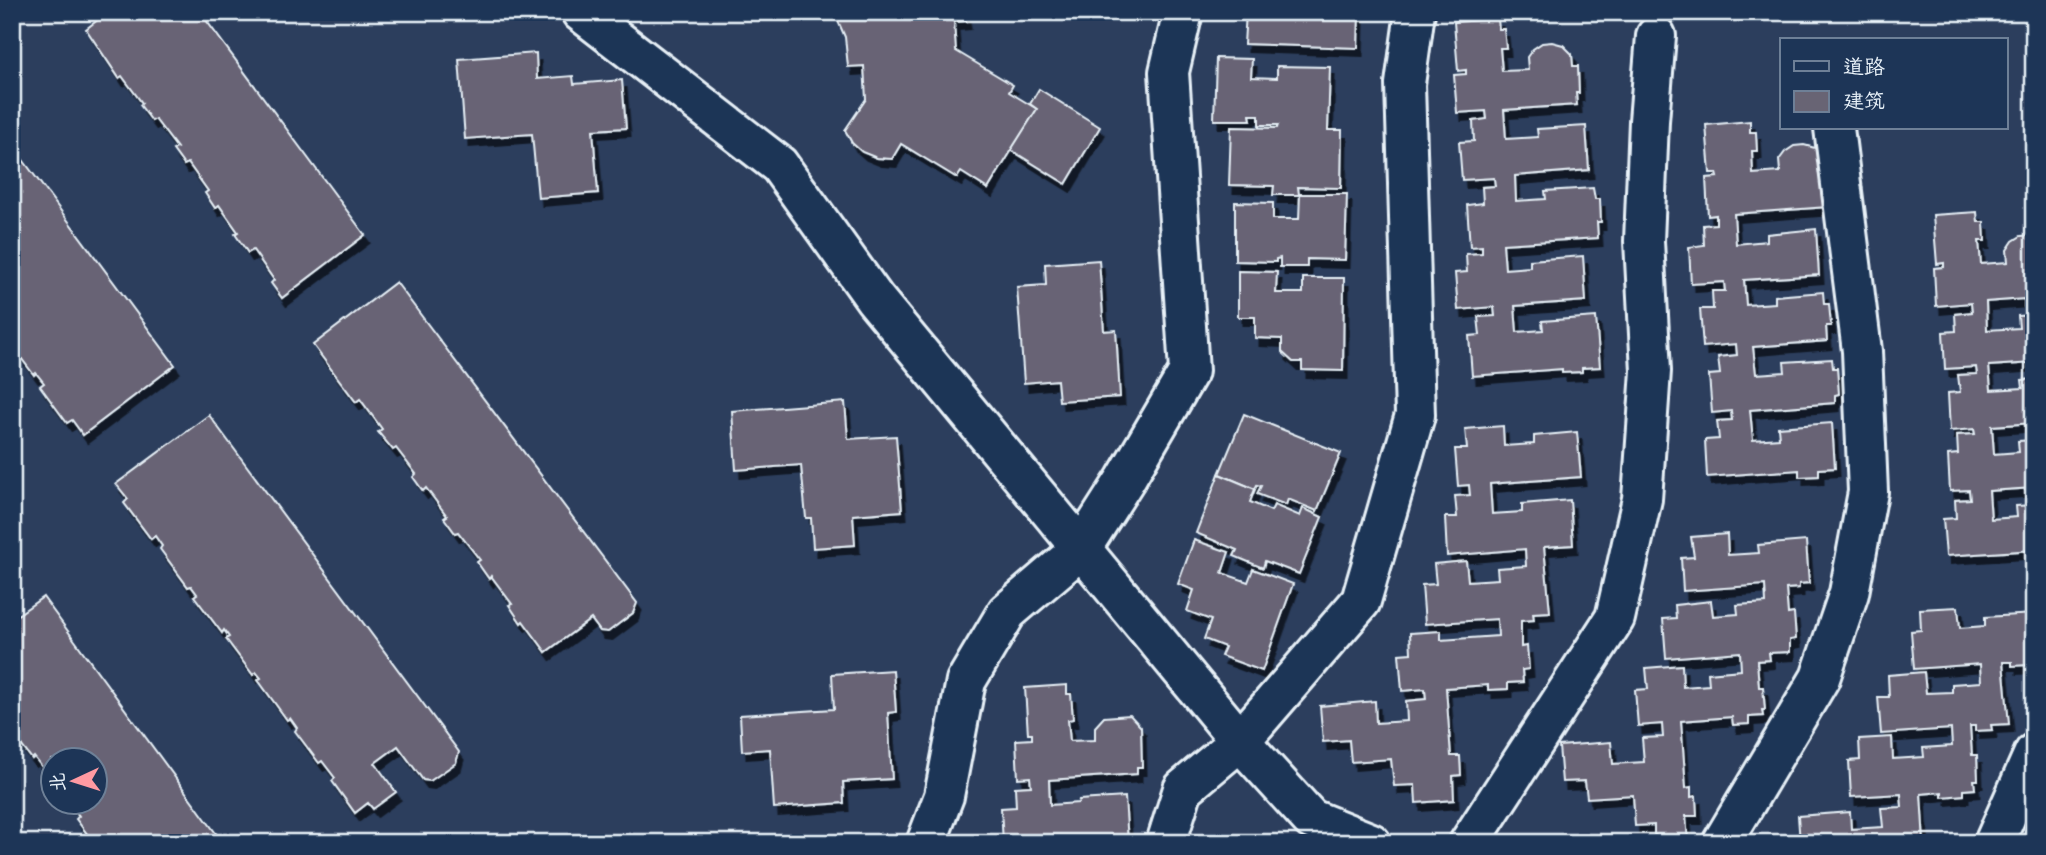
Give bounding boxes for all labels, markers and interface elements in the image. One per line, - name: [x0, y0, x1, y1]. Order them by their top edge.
- legend: [1780, 38, 2008, 130]
- text: 道路: [1843, 54, 1885, 82]
- text: 建筑: [1843, 88, 1885, 116]
- north arrow: [38, 746, 108, 816]
- text: 北: [45, 772, 72, 792]

